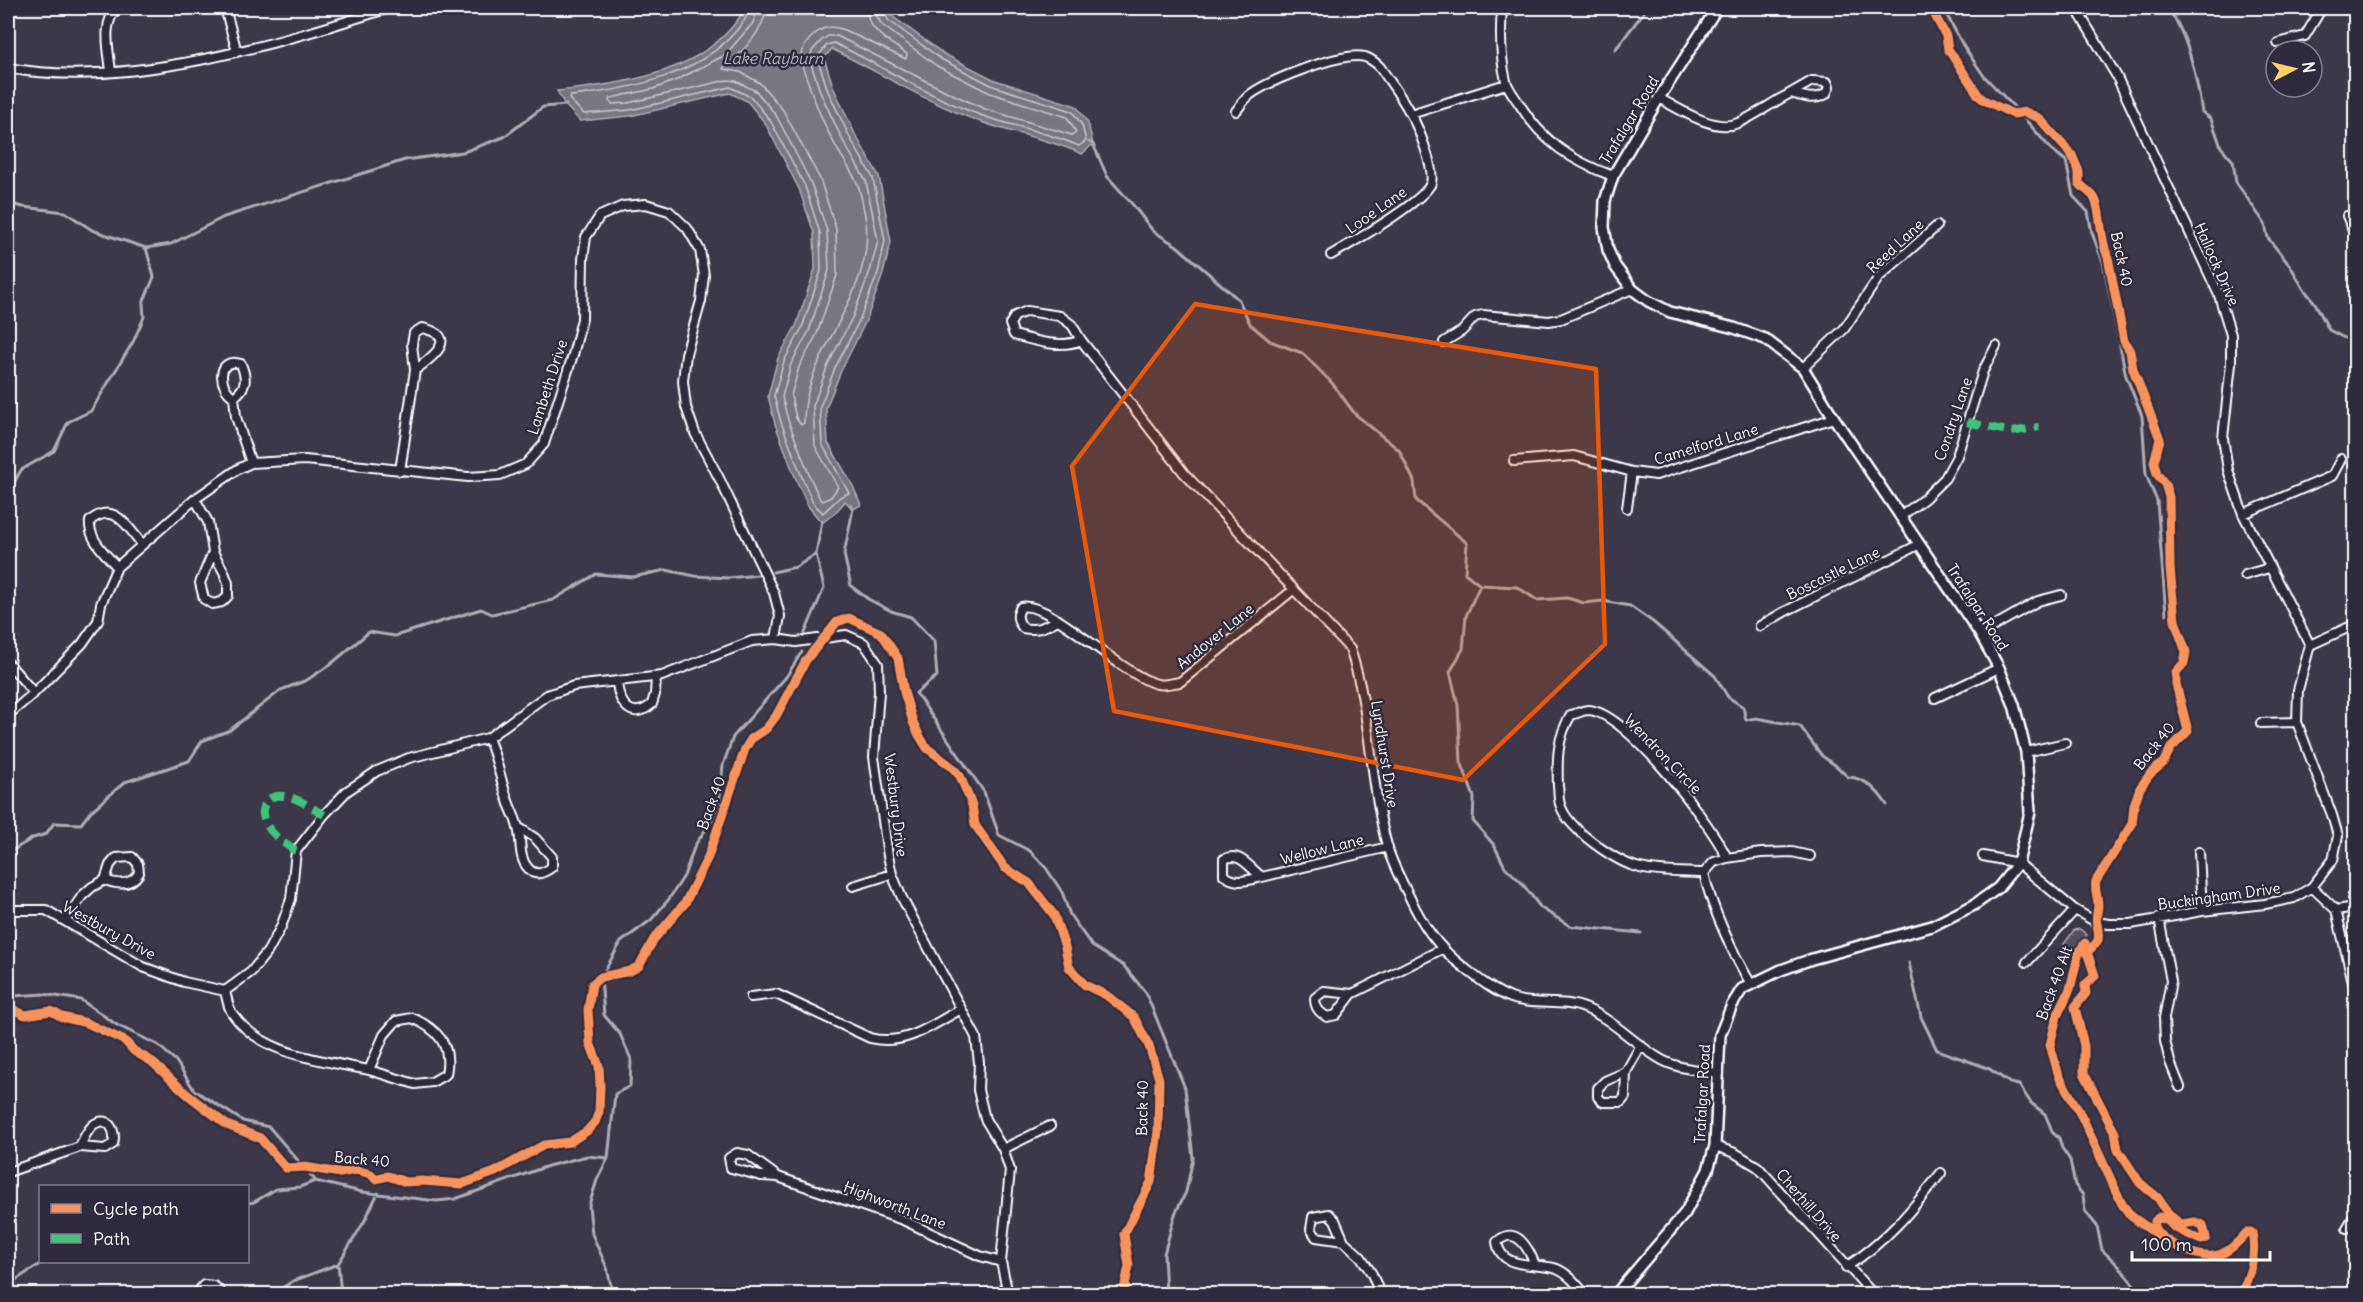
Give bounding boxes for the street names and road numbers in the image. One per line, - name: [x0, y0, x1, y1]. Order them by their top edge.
- street label: Trafalgar Road: [1595, 72, 1663, 168]
- street label: Looe Lane: [1342, 182, 1410, 238]
- street label: Reed Lane: [1862, 215, 1928, 277]
- street label: Hallock Drive: [2190, 220, 2244, 308]
- street label: Back 40: [2107, 230, 2137, 288]
- street label: Lambeth Drive: [523, 337, 571, 437]
- street label: Condry Lane: [1930, 375, 1976, 463]
- street label: Camelford Lane: [1652, 419, 1760, 469]
- street label: Boscastle Lane: [1783, 542, 1883, 604]
- street label: Trafalgar Road: [1943, 560, 2013, 654]
- street label: Andover Lane: [1172, 599, 1258, 673]
- street label: Lyndhurst Drive: [1367, 699, 1403, 809]
- street label: Wendron Circle: [1620, 710, 1706, 798]
- street label: Back 40: [2129, 718, 2179, 774]
- street label: Westbury Drive: [880, 752, 912, 858]
- street label: Back 40: [693, 774, 729, 832]
- street label: Wellow Lane: [1278, 829, 1366, 869]
- street label: Buckingham Drive: [2156, 878, 2282, 914]
- street label: Westbury Drive: [59, 897, 159, 963]
- street label: Back 40 Alt: [2032, 943, 2076, 1023]
- street label: Trafalgar Road: [1690, 1044, 1714, 1144]
- street label: Back 40: [1132, 1080, 1152, 1136]
- street label: Back 40: [333, 1147, 391, 1171]
- street label: Cherhill Drive: [1772, 1165, 1846, 1245]
- street label: Highworth Lane: [841, 1177, 949, 1233]

